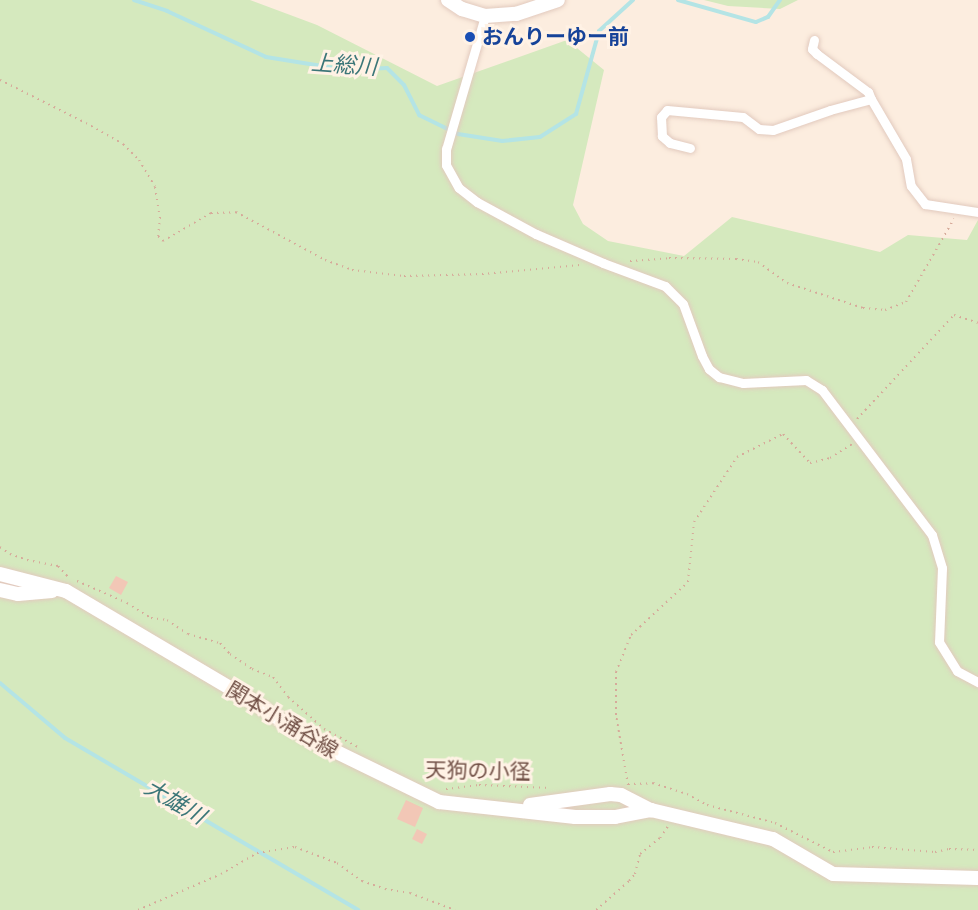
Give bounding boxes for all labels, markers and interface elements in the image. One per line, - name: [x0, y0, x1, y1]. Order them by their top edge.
- place label: おんりーゆー前: [482, 24, 629, 50]
- marker: おんりーゆー前: [463, 30, 477, 44]
- water label: 上総川: [310, 50, 378, 80]
- street label: 関本小涌谷線: [222, 677, 342, 763]
- street label: 天狗の小径: [425, 757, 531, 785]
- water label: 大雄川: [140, 774, 210, 830]

